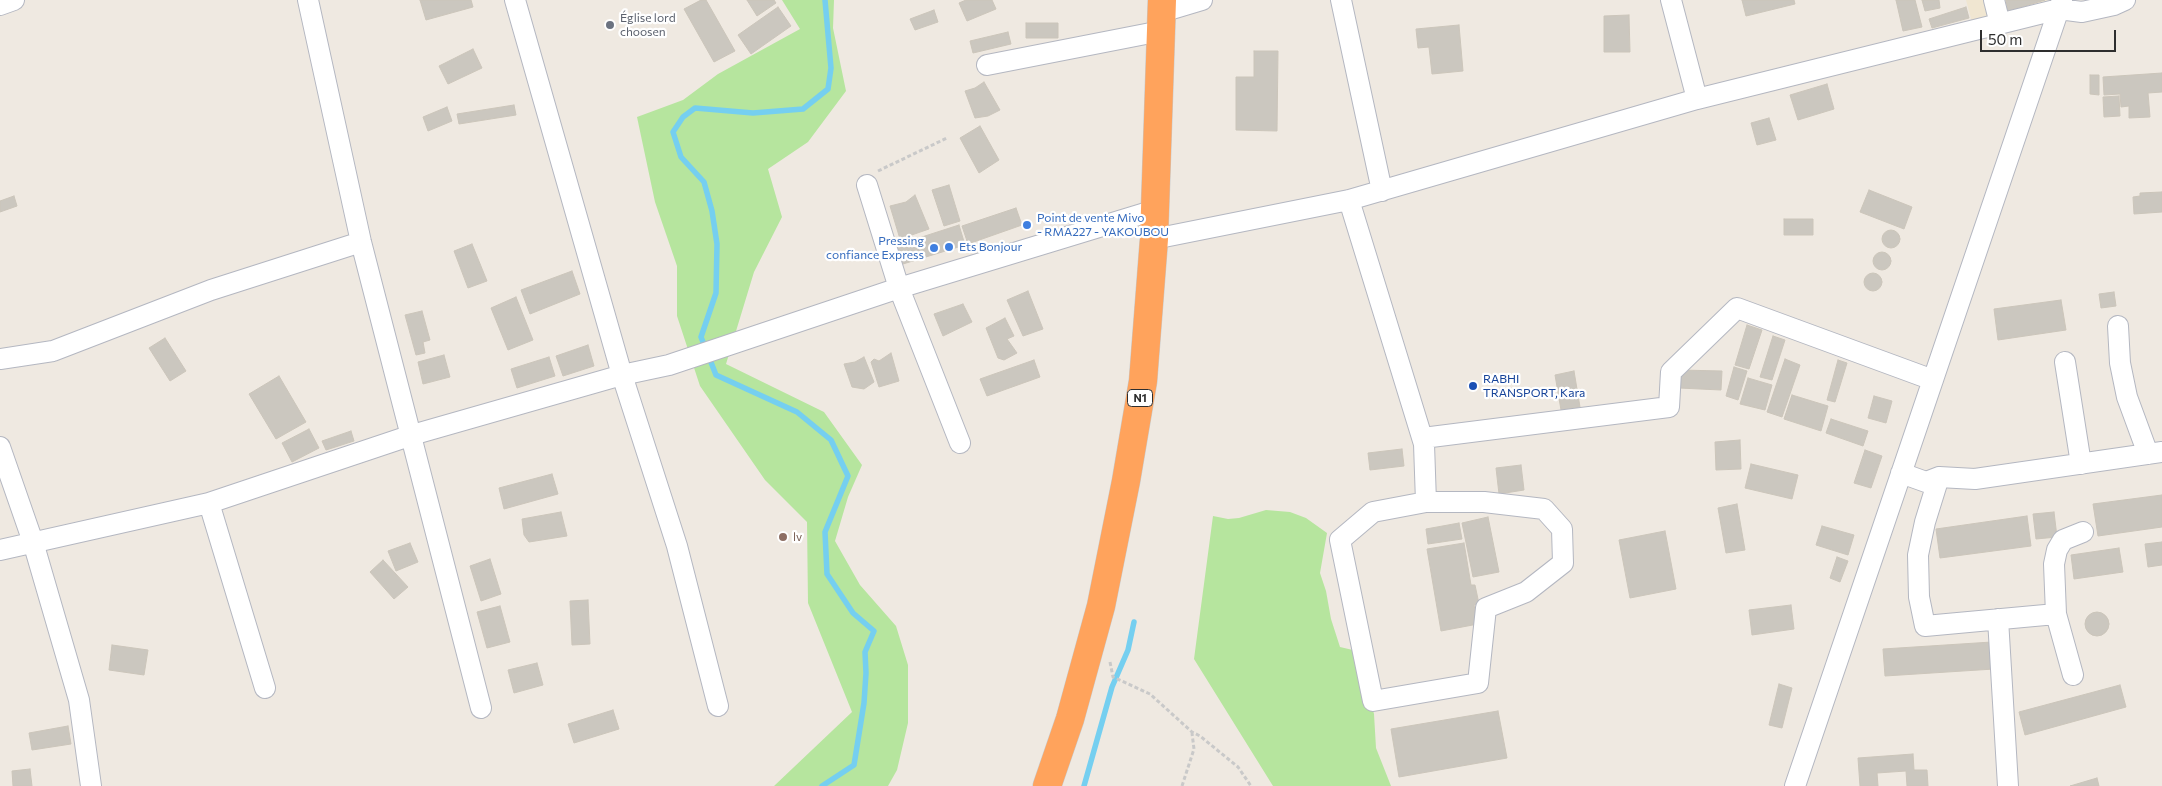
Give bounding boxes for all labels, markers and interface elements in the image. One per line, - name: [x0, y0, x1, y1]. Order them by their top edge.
- place label: Église lord choosen: [620, 11, 676, 39]
- marker: Église lord choosen: [604, 19, 616, 31]
- scale bar: [1982, 20, 2118, 52]
- text: 50 m: [1988, 30, 2022, 48]
- place label: Point de vente Mivo - RMA227 - YAKOUBOU: [1037, 211, 1169, 239]
- marker: Point de vente Mivo - RMA227 - YAKOUBOU: [1021, 219, 1033, 231]
- place label: Pressing confiance Express: [826, 234, 924, 262]
- place label: Ets Bonjour: [959, 240, 1022, 254]
- marker: Ets Bonjour: [943, 241, 955, 253]
- marker: Pressing confiance Express: [928, 242, 940, 254]
- place label: RABHI TRANSPORT, Kara: [1483, 372, 1585, 400]
- marker: RABHI TRANSPORT, Kara: [1467, 380, 1479, 392]
- road number: N1: [1128, 389, 1152, 406]
- place label: lv: [793, 530, 802, 544]
- marker: lv: [777, 531, 789, 543]

